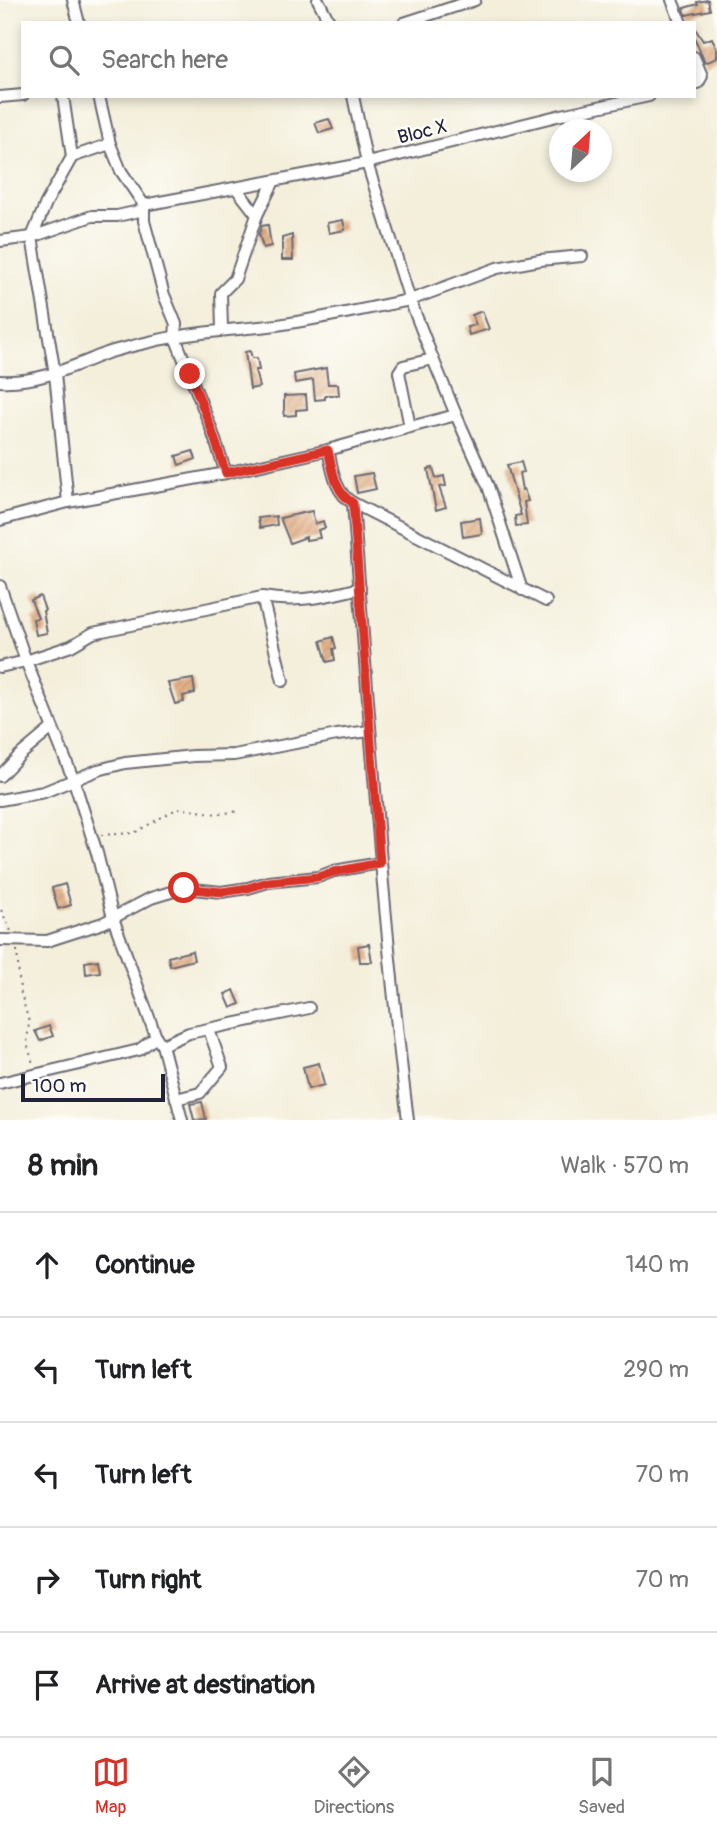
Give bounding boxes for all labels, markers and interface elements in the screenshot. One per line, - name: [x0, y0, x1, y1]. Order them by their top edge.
- search box: [21, 21, 696, 98]
- icon: search: [45, 41, 83, 79]
- text: Search here: [101, 44, 228, 76]
- street label: Bloc X: [395, 114, 449, 150]
- north arrow: [549, 119, 612, 182]
- route end: [174, 358, 205, 389]
- route start: [168, 872, 199, 903]
- scale bar: [21, 1071, 164, 1103]
- text: 100 m: [32, 1074, 86, 1098]
- text: 8 min: [28, 1147, 98, 1184]
- text: Walk · 570 m: [560, 1151, 689, 1180]
- icon: ahead: [28, 1246, 66, 1284]
- text: Continue: [95, 1249, 195, 1281]
- text: 140 m: [626, 1250, 689, 1279]
- icon: left: [28, 1351, 66, 1389]
- text: Turn left: [95, 1354, 191, 1386]
- text: 290 m: [623, 1355, 689, 1384]
- icon: left: [28, 1456, 66, 1494]
- text: Turn left: [95, 1459, 191, 1491]
- text: 70 m: [636, 1460, 689, 1489]
- icon: right: [28, 1561, 66, 1599]
- text: Turn right: [95, 1564, 201, 1596]
- text: 70 m: [636, 1565, 689, 1594]
- icon: arrive: [28, 1666, 66, 1704]
- text: Arrive at destination: [95, 1669, 315, 1701]
- tab: Map: [92, 1753, 130, 1819]
- tab: Directions: [314, 1753, 394, 1819]
- tab: Saved: [578, 1753, 625, 1819]

